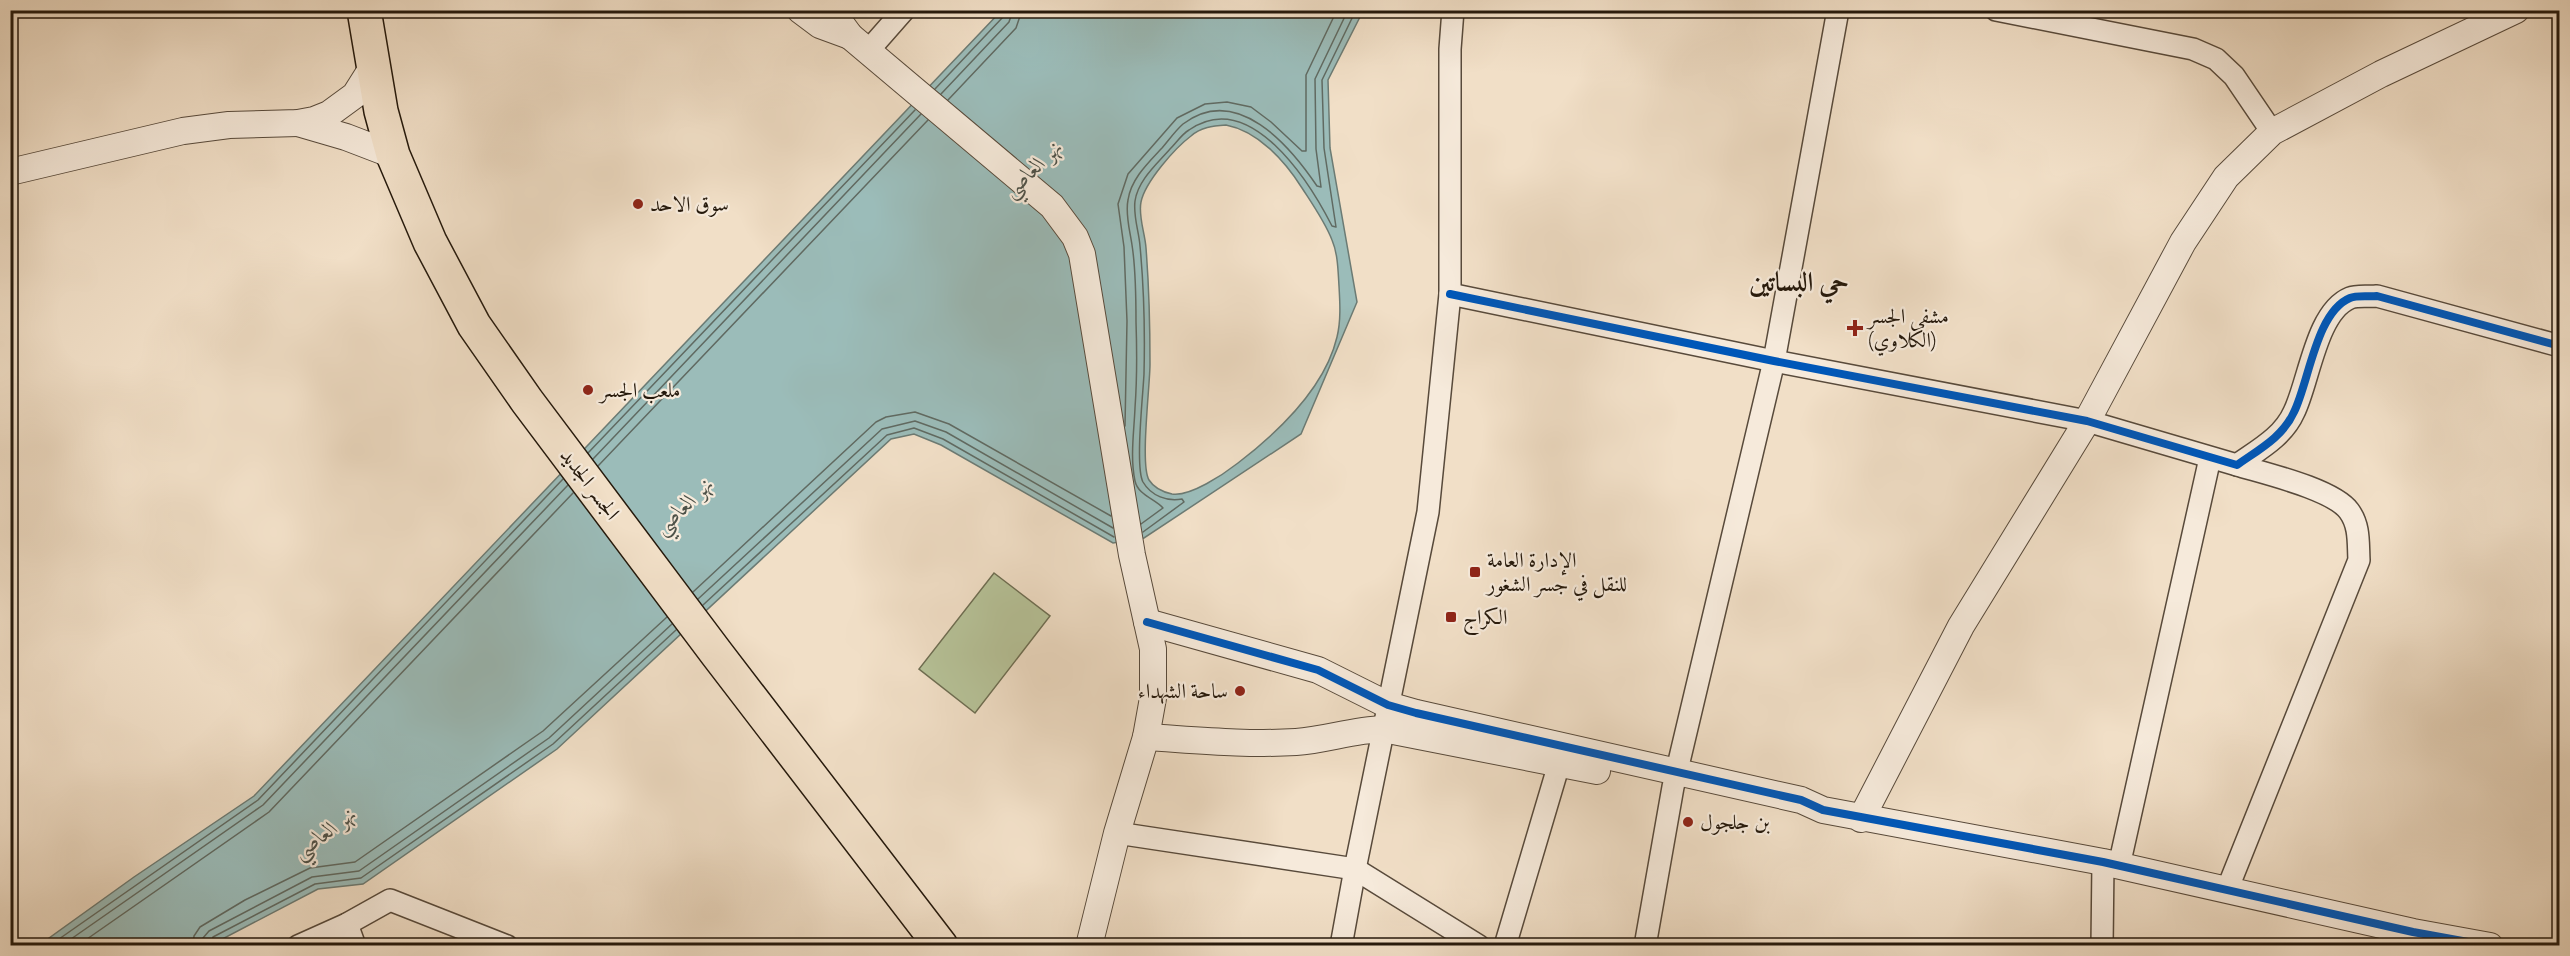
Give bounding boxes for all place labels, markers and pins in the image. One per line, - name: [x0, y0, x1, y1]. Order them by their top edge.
- place label: سوق الاحد: [650, 192, 729, 219]
- marker: سوق الاحد: [631, 197, 645, 211]
- place label: مشفى الجسر (الكلاوي): [1866, 304, 1949, 356]
- marker: مشفى الجسر (الكلاوي): [1846, 319, 1864, 337]
- place label: ملعب الجسر: [598, 378, 681, 405]
- marker: ملعب الجسر: [581, 383, 595, 397]
- place label: الإدارة العامة للنقل في جسر الشغور: [1485, 548, 1627, 601]
- marker: الإدارة العامة للنقل في جسر الشغور: [1468, 565, 1482, 579]
- place label: الكراج: [1463, 605, 1507, 636]
- marker: الكراج: [1444, 610, 1458, 624]
- place label: ساحة الشهداء: [1138, 679, 1228, 706]
- marker: ساحة الشهداء: [1233, 684, 1247, 698]
- place label: بن جلجول: [1700, 810, 1770, 837]
- marker: بن جلجول: [1681, 815, 1695, 829]

